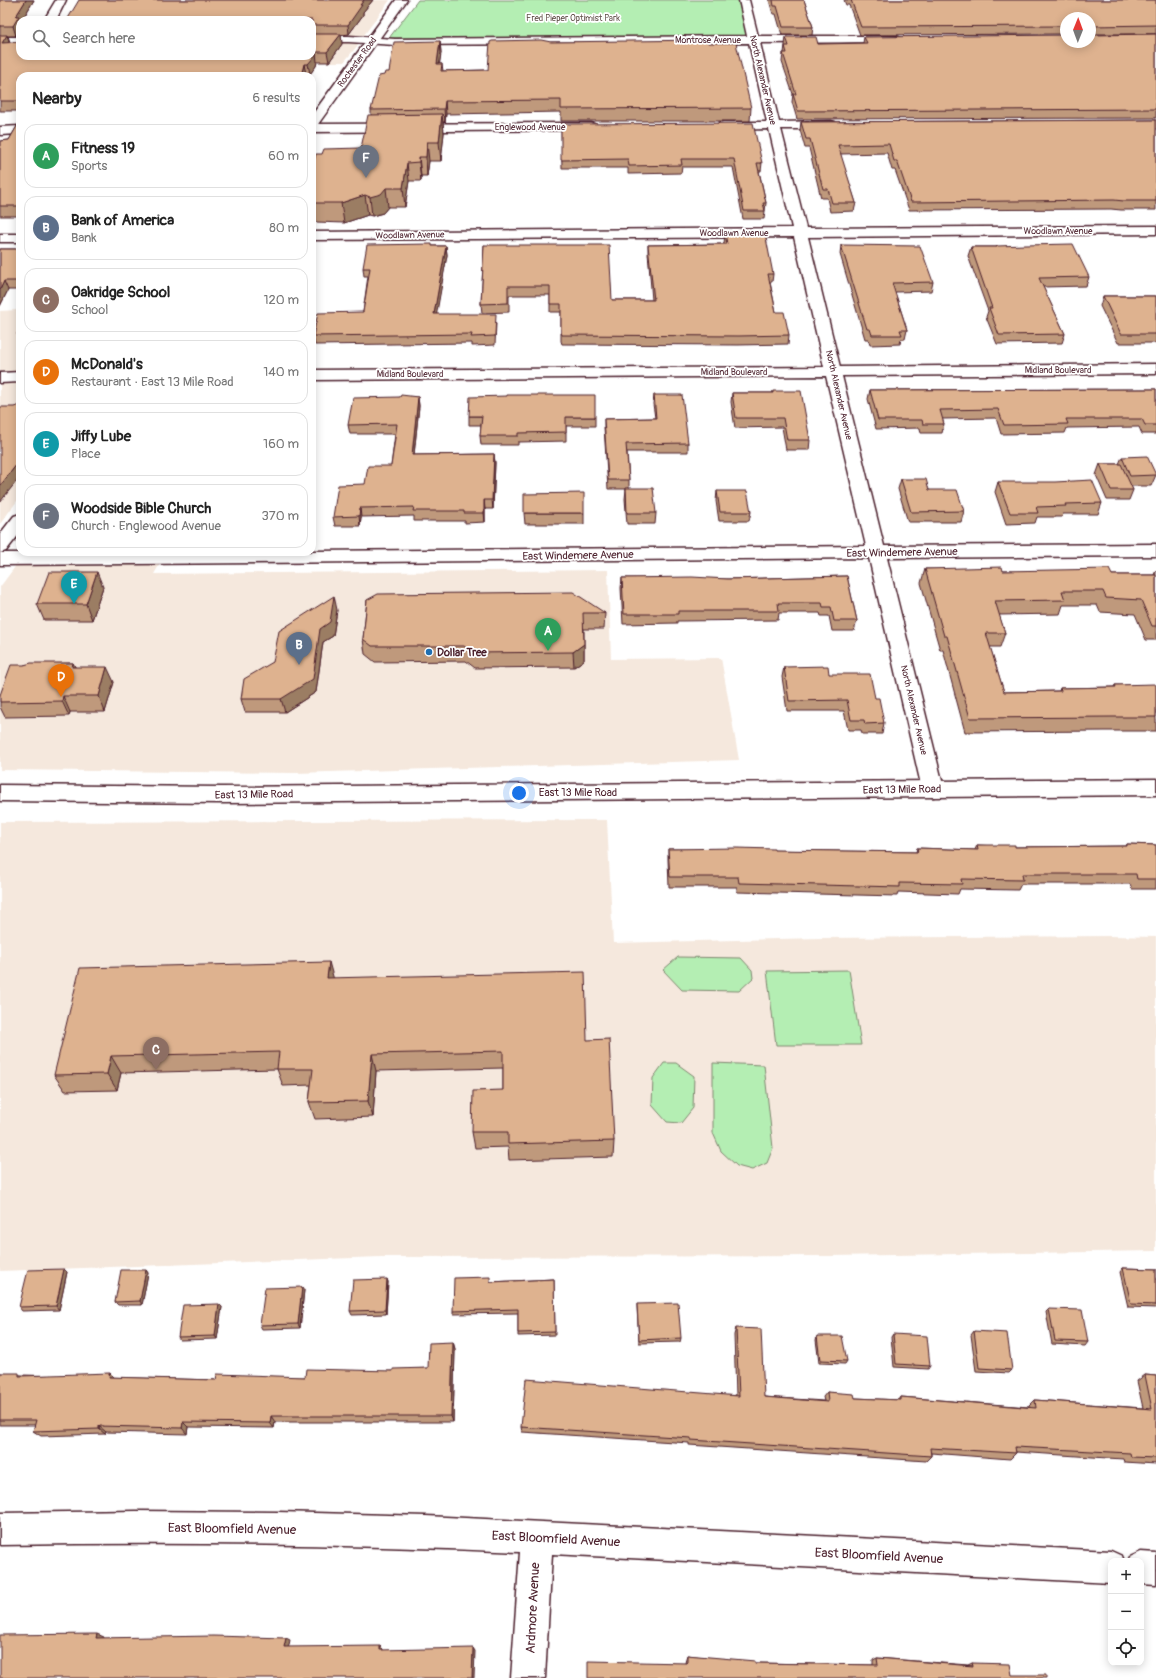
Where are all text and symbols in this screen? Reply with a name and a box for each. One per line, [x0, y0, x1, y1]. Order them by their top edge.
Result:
north arrow [1060, 12, 1096, 48]
park label: Fred Pieper Optimist Park [526, 13, 620, 24]
search box [16, 16, 316, 60]
icon: search [30, 27, 52, 49]
text: Search here [62, 29, 135, 48]
street label: North Alexander Avenue [747, 34, 778, 127]
street label: Rochester Road [336, 35, 379, 89]
street label: Montrose Avenue [675, 35, 741, 46]
text: Nearby [32, 88, 81, 109]
text: 6 results [253, 90, 300, 106]
street label: Englewood Avenue [495, 122, 566, 133]
text: Fitness 19 [71, 139, 135, 158]
pin: F [353, 145, 379, 178]
text: A [42, 148, 50, 164]
text: 60 m [268, 148, 299, 164]
text: Sports [71, 158, 107, 174]
text: Bank of America [71, 211, 174, 230]
text: B [42, 220, 50, 236]
text: 80 m [269, 220, 299, 236]
street label: Woodlawn Avenue [1024, 226, 1093, 237]
street label: Woodlawn Avenue [700, 228, 769, 239]
street label: Woodlawn Avenue [375, 229, 445, 242]
text: Bank [71, 230, 97, 246]
text: Oakridge School [71, 283, 170, 302]
text: C [42, 292, 50, 308]
text: 120 m [263, 292, 299, 308]
text: School [71, 302, 108, 318]
street label: North Alexander Avenue [823, 349, 854, 442]
text: McDonald's [71, 355, 143, 374]
text: D [42, 364, 50, 380]
text: 140 m [263, 364, 299, 380]
street label: Midland Boulevard [1025, 365, 1091, 376]
street label: Midland Boulevard [701, 367, 767, 378]
street label: Midland Boulevard [377, 369, 443, 380]
text: Restaurant · East 13 Mile Road [71, 374, 234, 390]
text: Jiffy Lube [71, 427, 131, 446]
text: E [43, 436, 49, 452]
text: 160 m [263, 436, 299, 452]
text: Place [71, 446, 100, 462]
text: Woodside Bible Church [71, 499, 211, 518]
text: F [42, 508, 50, 524]
text: 370 m [262, 508, 299, 524]
text: Church · Englewood Avenue [71, 518, 221, 534]
street label: East Windemere Avenue [846, 545, 958, 560]
street label: East Windemere Avenue [522, 548, 634, 563]
pin: E [61, 571, 87, 604]
pin: A [535, 618, 561, 651]
pin: B [286, 632, 312, 665]
place label: Dollar Tree [437, 646, 487, 659]
marker: Dollar Tree [424, 647, 434, 657]
pin: D [48, 664, 74, 697]
street label: North Alexander Avenue [898, 664, 929, 757]
street label: East 13 Mile Road [863, 782, 941, 797]
your location [509, 783, 529, 803]
street label: East 13 Mile Road [539, 786, 617, 799]
street label: East 13 Mile Road [215, 787, 293, 802]
pin: C [143, 1037, 169, 1070]
street label: East Bloomfield Avenue [168, 1520, 297, 1538]
street label: East Bloomfield Avenue [491, 1528, 621, 1550]
street label: East Bloomfield Avenue [814, 1545, 944, 1567]
map controls [1108, 1558, 1144, 1666]
button: + [1108, 1558, 1144, 1594]
street label: Ardmore Avenue [523, 1561, 543, 1654]
button: − [1108, 1594, 1144, 1630]
button: locate [1108, 1630, 1144, 1666]

